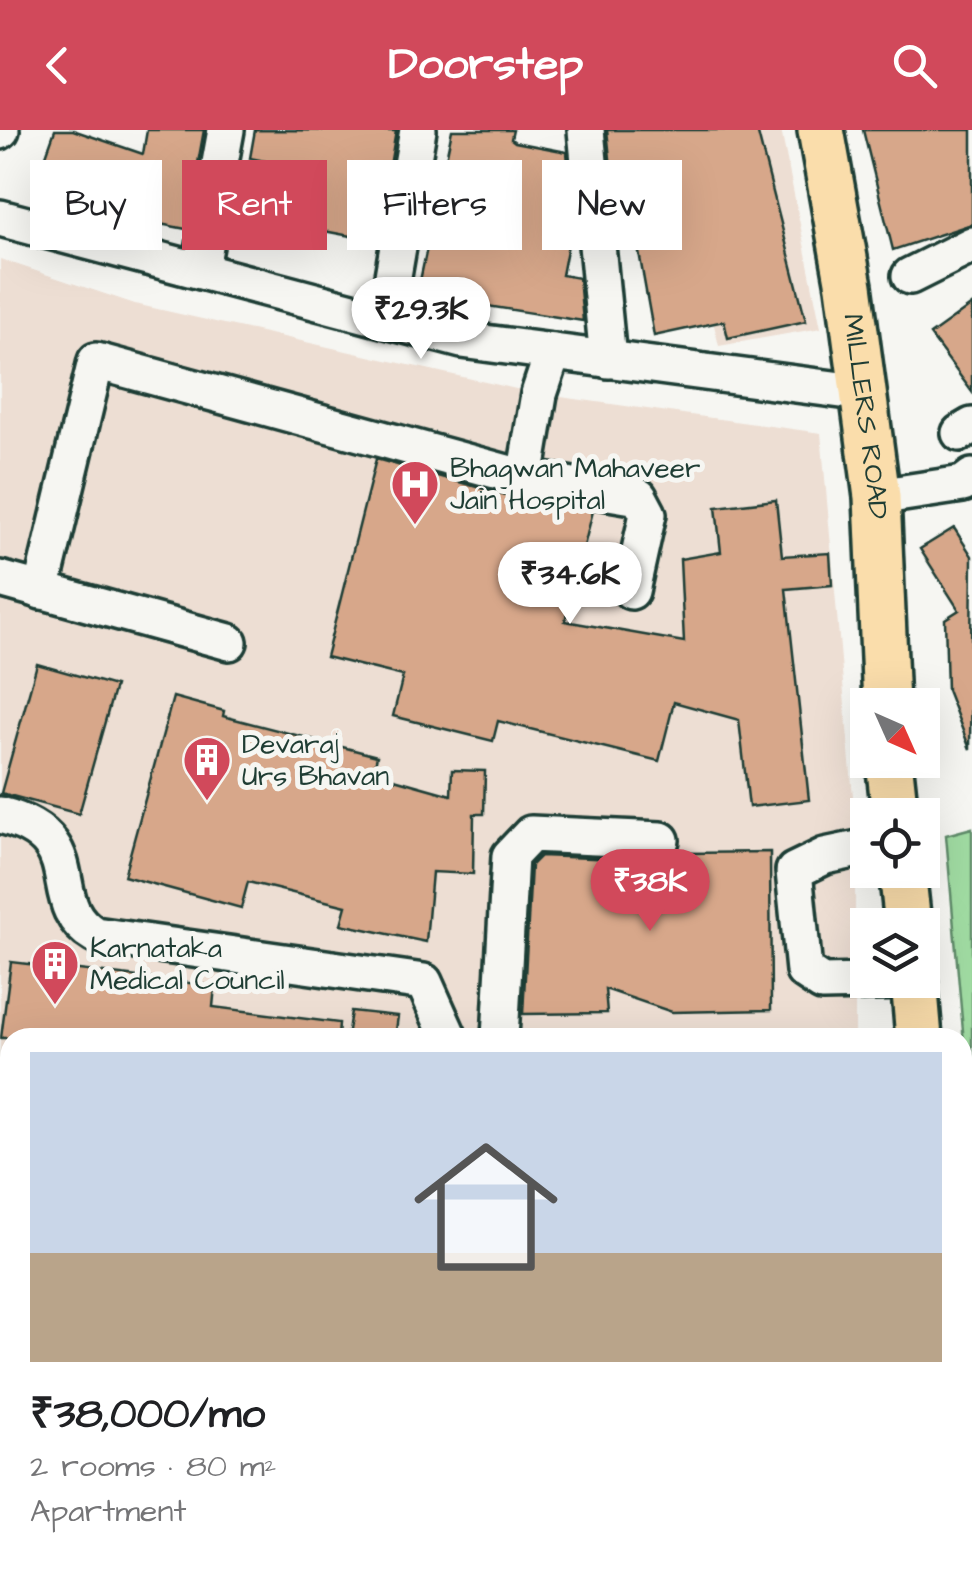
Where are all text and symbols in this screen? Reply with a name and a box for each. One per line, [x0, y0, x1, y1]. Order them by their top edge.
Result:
text: Doorstep [389, 34, 583, 96]
icon: back [30, 38, 85, 93]
icon: search [887, 38, 942, 93]
chip: Buy [30, 160, 162, 250]
chip: Rent [182, 160, 327, 250]
chip: Filters [347, 160, 522, 250]
chip: New [542, 160, 682, 250]
pin: ₹29.3K [340, 277, 502, 362]
text: ₹29.3K [374, 287, 469, 332]
street label: MILLERS ROAD [833, 311, 897, 520]
place label: Bhagwan Mahaveer Jain Hospital [450, 449, 700, 520]
hospital icon: Bhagwan Mahaveer Jain Hospital [389, 458, 441, 526]
pin: ₹34.6K [489, 542, 651, 627]
text: ₹34.6K [520, 552, 620, 597]
north arrow [850, 688, 940, 778]
map controls [850, 688, 940, 998]
place label: Devaraj Urs Bhavan [242, 725, 389, 796]
building icon: Devaraj Urs Bhavan [181, 734, 233, 802]
button: locate [850, 798, 940, 888]
pin: ₹38K [591, 849, 709, 934]
text: ₹38K [613, 859, 687, 904]
button: layers [850, 908, 940, 998]
place label: Karnataka Medical Council [90, 929, 285, 1000]
building icon: Karnataka Medical Council [29, 938, 81, 1006]
icon: home [396, 1117, 576, 1297]
text: ₹38,000/mo [30, 1386, 265, 1444]
text: 2 rooms · 80 m² [30, 1444, 277, 1489]
text: Apartment [30, 1489, 186, 1534]

